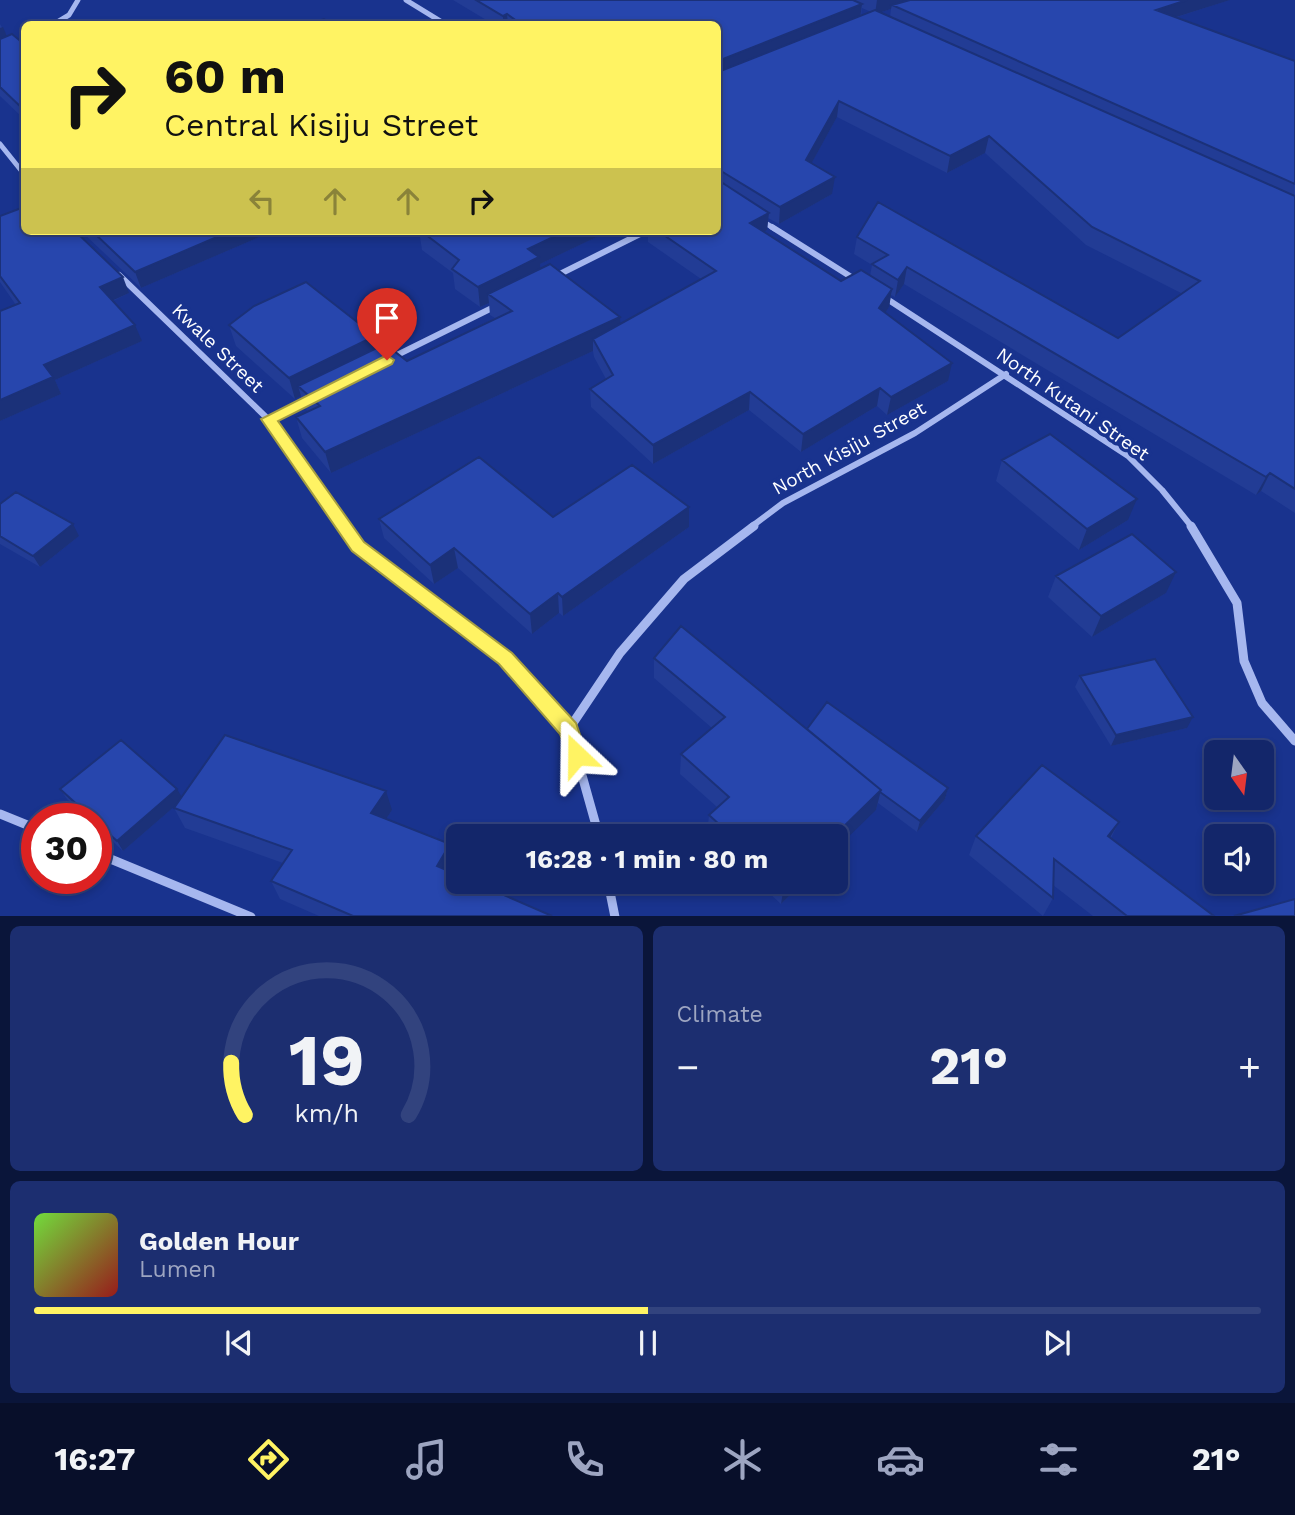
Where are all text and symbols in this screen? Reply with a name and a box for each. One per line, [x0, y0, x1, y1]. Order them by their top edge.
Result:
text: 60 m [164, 47, 286, 105]
icon: right [49, 49, 140, 140]
text: Central Kisiju Street [164, 106, 478, 144]
icon: left [243, 182, 281, 220]
icon: ahead [316, 182, 354, 220]
icon: ahead [389, 182, 427, 220]
icon: right [462, 182, 500, 220]
pin [357, 288, 417, 360]
street label: Kwale Street [167, 299, 269, 397]
icon: arrive [368, 299, 406, 337]
street label: North Kutani Street [992, 343, 1154, 465]
street label: North Kisiju Street [768, 396, 930, 500]
position arrow [540, 718, 614, 792]
north arrow [1204, 740, 1274, 810]
map controls [1204, 740, 1274, 894]
speed limit sign: 30 [21, 803, 112, 894]
button: sound [1204, 824, 1274, 894]
text: 16:28 · 1 min · 80 m [526, 844, 768, 874]
text: Climate [677, 1001, 763, 1028]
text: 19 [288, 1017, 364, 1103]
text: 21° [929, 1036, 1008, 1097]
text: − [677, 1045, 699, 1089]
text: + [1238, 1045, 1261, 1089]
text: km/h [294, 1098, 358, 1127]
text: Golden Hour [139, 1226, 299, 1256]
text: Lumen [139, 1256, 216, 1283]
icon: previous [220, 1324, 258, 1362]
icon: pause [629, 1324, 667, 1362]
icon: next [1038, 1324, 1076, 1362]
icon: directions [244, 1435, 293, 1484]
icon: music [402, 1435, 451, 1484]
icon: phone [560, 1435, 609, 1484]
icon: climate [718, 1435, 767, 1484]
icon: car [876, 1435, 925, 1484]
icon: filters [1034, 1435, 1083, 1484]
text: 16:27 [54, 1440, 136, 1478]
text: 21° [1192, 1440, 1241, 1478]

